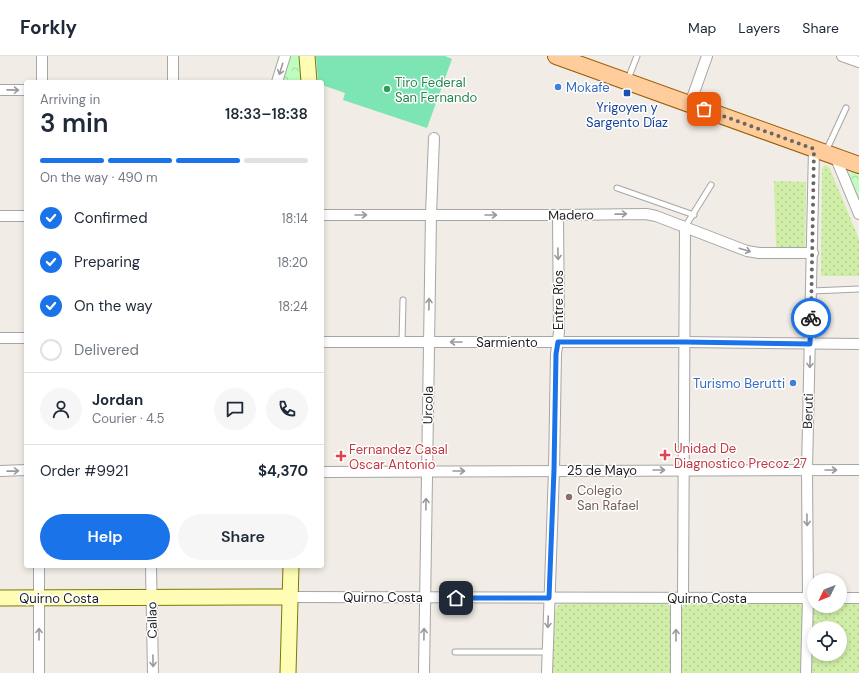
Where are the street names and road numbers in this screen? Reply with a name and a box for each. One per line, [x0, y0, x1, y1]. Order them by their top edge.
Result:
street label: Madero [548, 206, 594, 224]
street label: Entre Ríos [550, 270, 567, 330]
street label: Sarmiento [476, 334, 538, 351]
street label: Urcola [419, 386, 437, 424]
street label: Beruti [799, 393, 817, 429]
street label: 25 de Mayo [567, 462, 637, 479]
street label: Quirno Costa [343, 589, 423, 606]
street label: Quirno Costa [19, 590, 99, 607]
street label: Quirno Costa [667, 590, 747, 607]
street label: Callao [143, 601, 161, 639]

